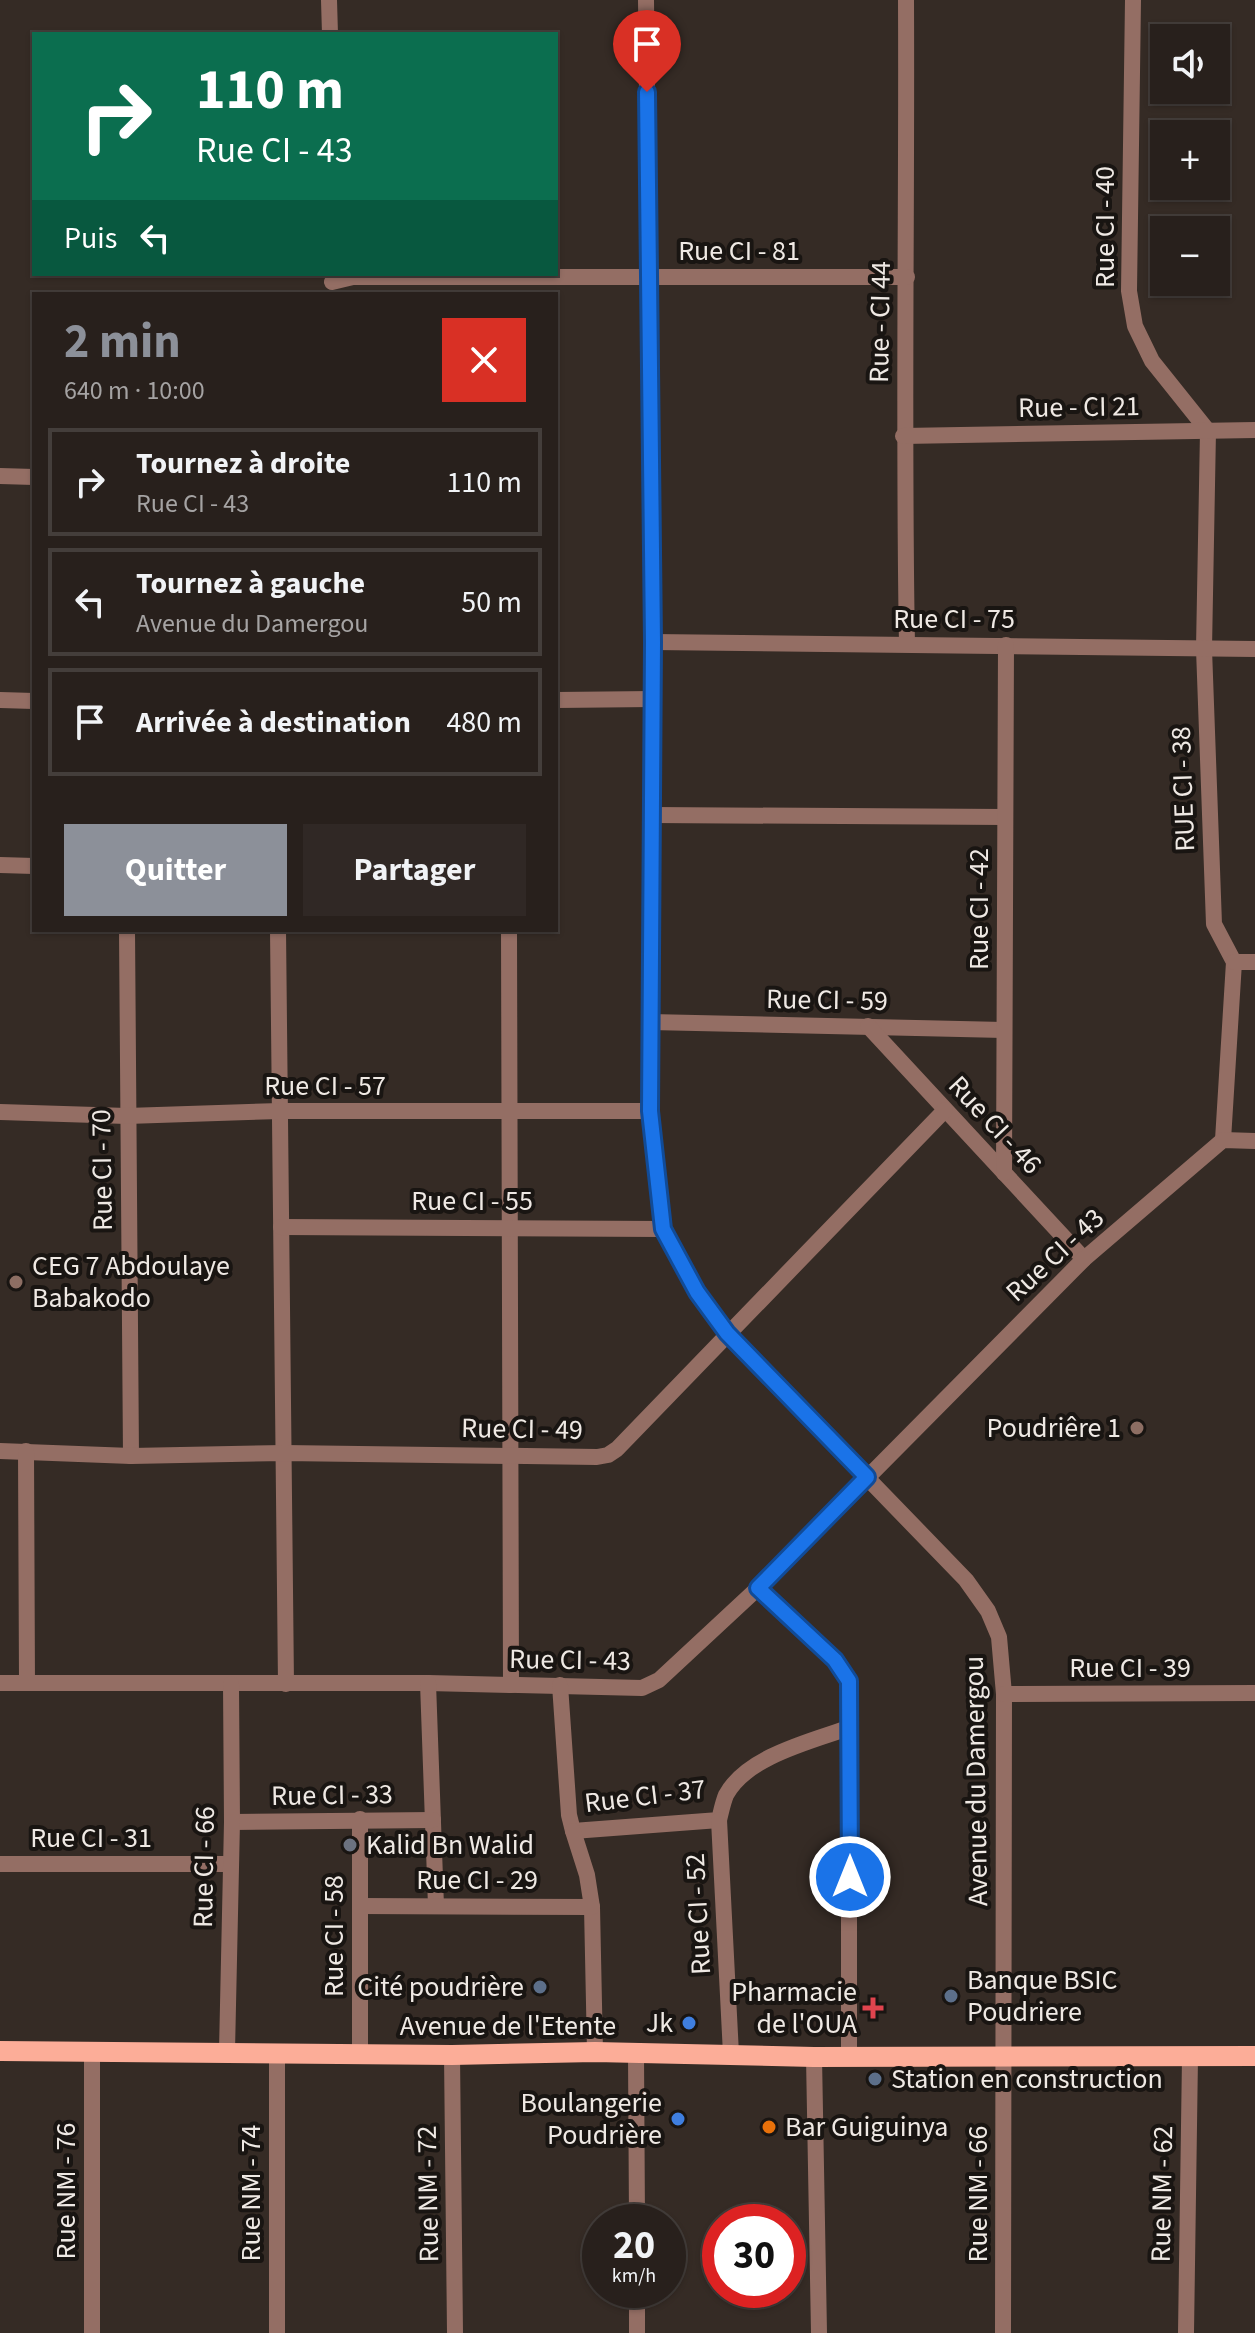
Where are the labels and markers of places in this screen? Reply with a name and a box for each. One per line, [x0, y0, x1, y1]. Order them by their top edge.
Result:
pin [613, 10, 681, 92]
place label: CEG 7 Abdoulaye Babakodo [32, 1246, 230, 1318]
marker: CEG 7 Abdoulaye Babakodo [7, 1273, 25, 1291]
place label: Poudriêre 1 [987, 1408, 1121, 1448]
marker: Poudriêre 1 [1128, 1419, 1146, 1437]
place label: Kalid Bn Walid [366, 1825, 534, 1865]
marker: Kalid Bn Walid [341, 1836, 359, 1854]
place label: Banque BSIC Poudriere [967, 1960, 1118, 2032]
place label: Cité poudrière [357, 1967, 524, 2007]
place label: Pharmacie de l'OUA [731, 1972, 858, 2044]
marker: Cité poudrière [531, 1978, 549, 1996]
marker: Banque BSIC Poudriere [942, 1987, 960, 2005]
marker: Pharmacie de l'OUA [864, 1999, 882, 2017]
place label: Jk [646, 2003, 673, 2043]
marker: Jk [680, 2014, 698, 2032]
place label: Station en construction [891, 2059, 1163, 2099]
marker: Station en construction [866, 2070, 884, 2088]
place label: Boulangerie Poudrière [520, 2083, 662, 2155]
place label: Bar Guiguinya [785, 2107, 948, 2147]
marker: Boulangerie Poudrière [669, 2110, 687, 2128]
marker: Bar Guiguinya [760, 2118, 778, 2136]

